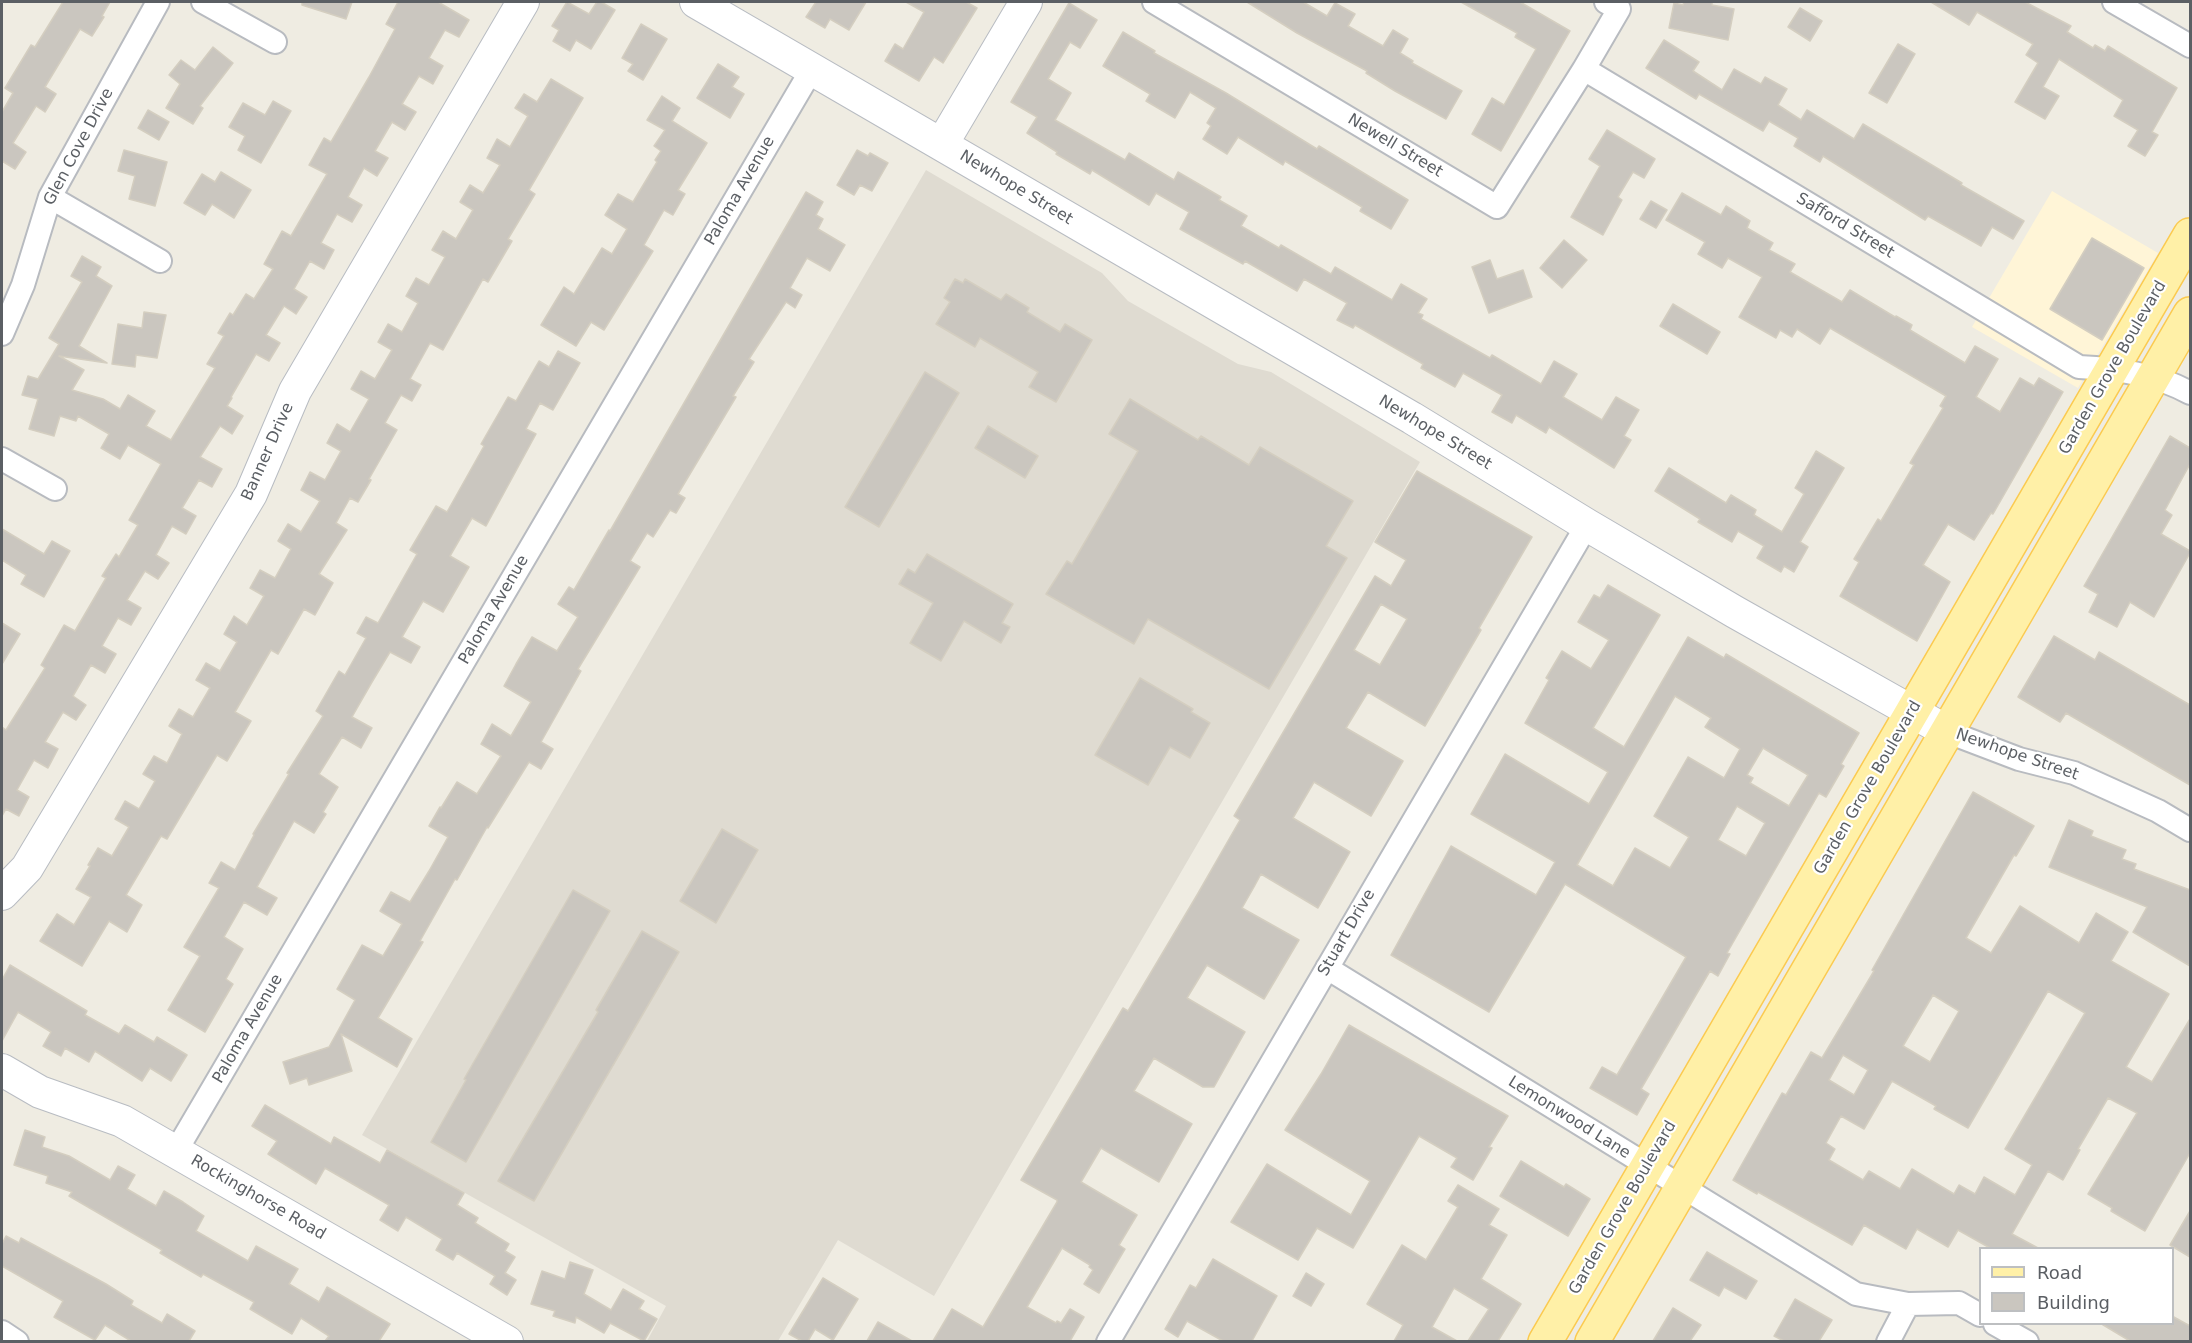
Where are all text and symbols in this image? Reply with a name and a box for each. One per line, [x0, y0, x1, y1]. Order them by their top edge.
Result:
street label: Glen Cove Drive [40, 85, 118, 209]
street label: Newell Street [1344, 110, 1446, 182]
street label: Paloma Avenue [701, 133, 779, 249]
street label: Newhope Street [956, 147, 1076, 229]
street label: Safford Street [1793, 189, 1897, 263]
street label: Garden Grove Boulevard [2055, 278, 2171, 458]
street label: Newhope Street [1375, 392, 1495, 474]
street label: Banner Drive [238, 400, 298, 504]
street label: Paloma Avenue [455, 552, 533, 668]
street label: Garden Grove Boulevard [1810, 698, 1926, 878]
street label: Newhope Street [1953, 725, 2081, 785]
street label: Stuart Drive [1314, 886, 1380, 980]
street label: Paloma Avenue [209, 971, 287, 1087]
street label: Lemonwood Lane [1504, 1073, 1634, 1163]
street label: Garden Grove Boulevard [1565, 1118, 1681, 1298]
street label: Rockinghorse Road [187, 1151, 329, 1245]
legend [1979, 1247, 2174, 1325]
text: Road [2037, 1262, 2082, 1283]
text: Building [2037, 1292, 2110, 1313]

